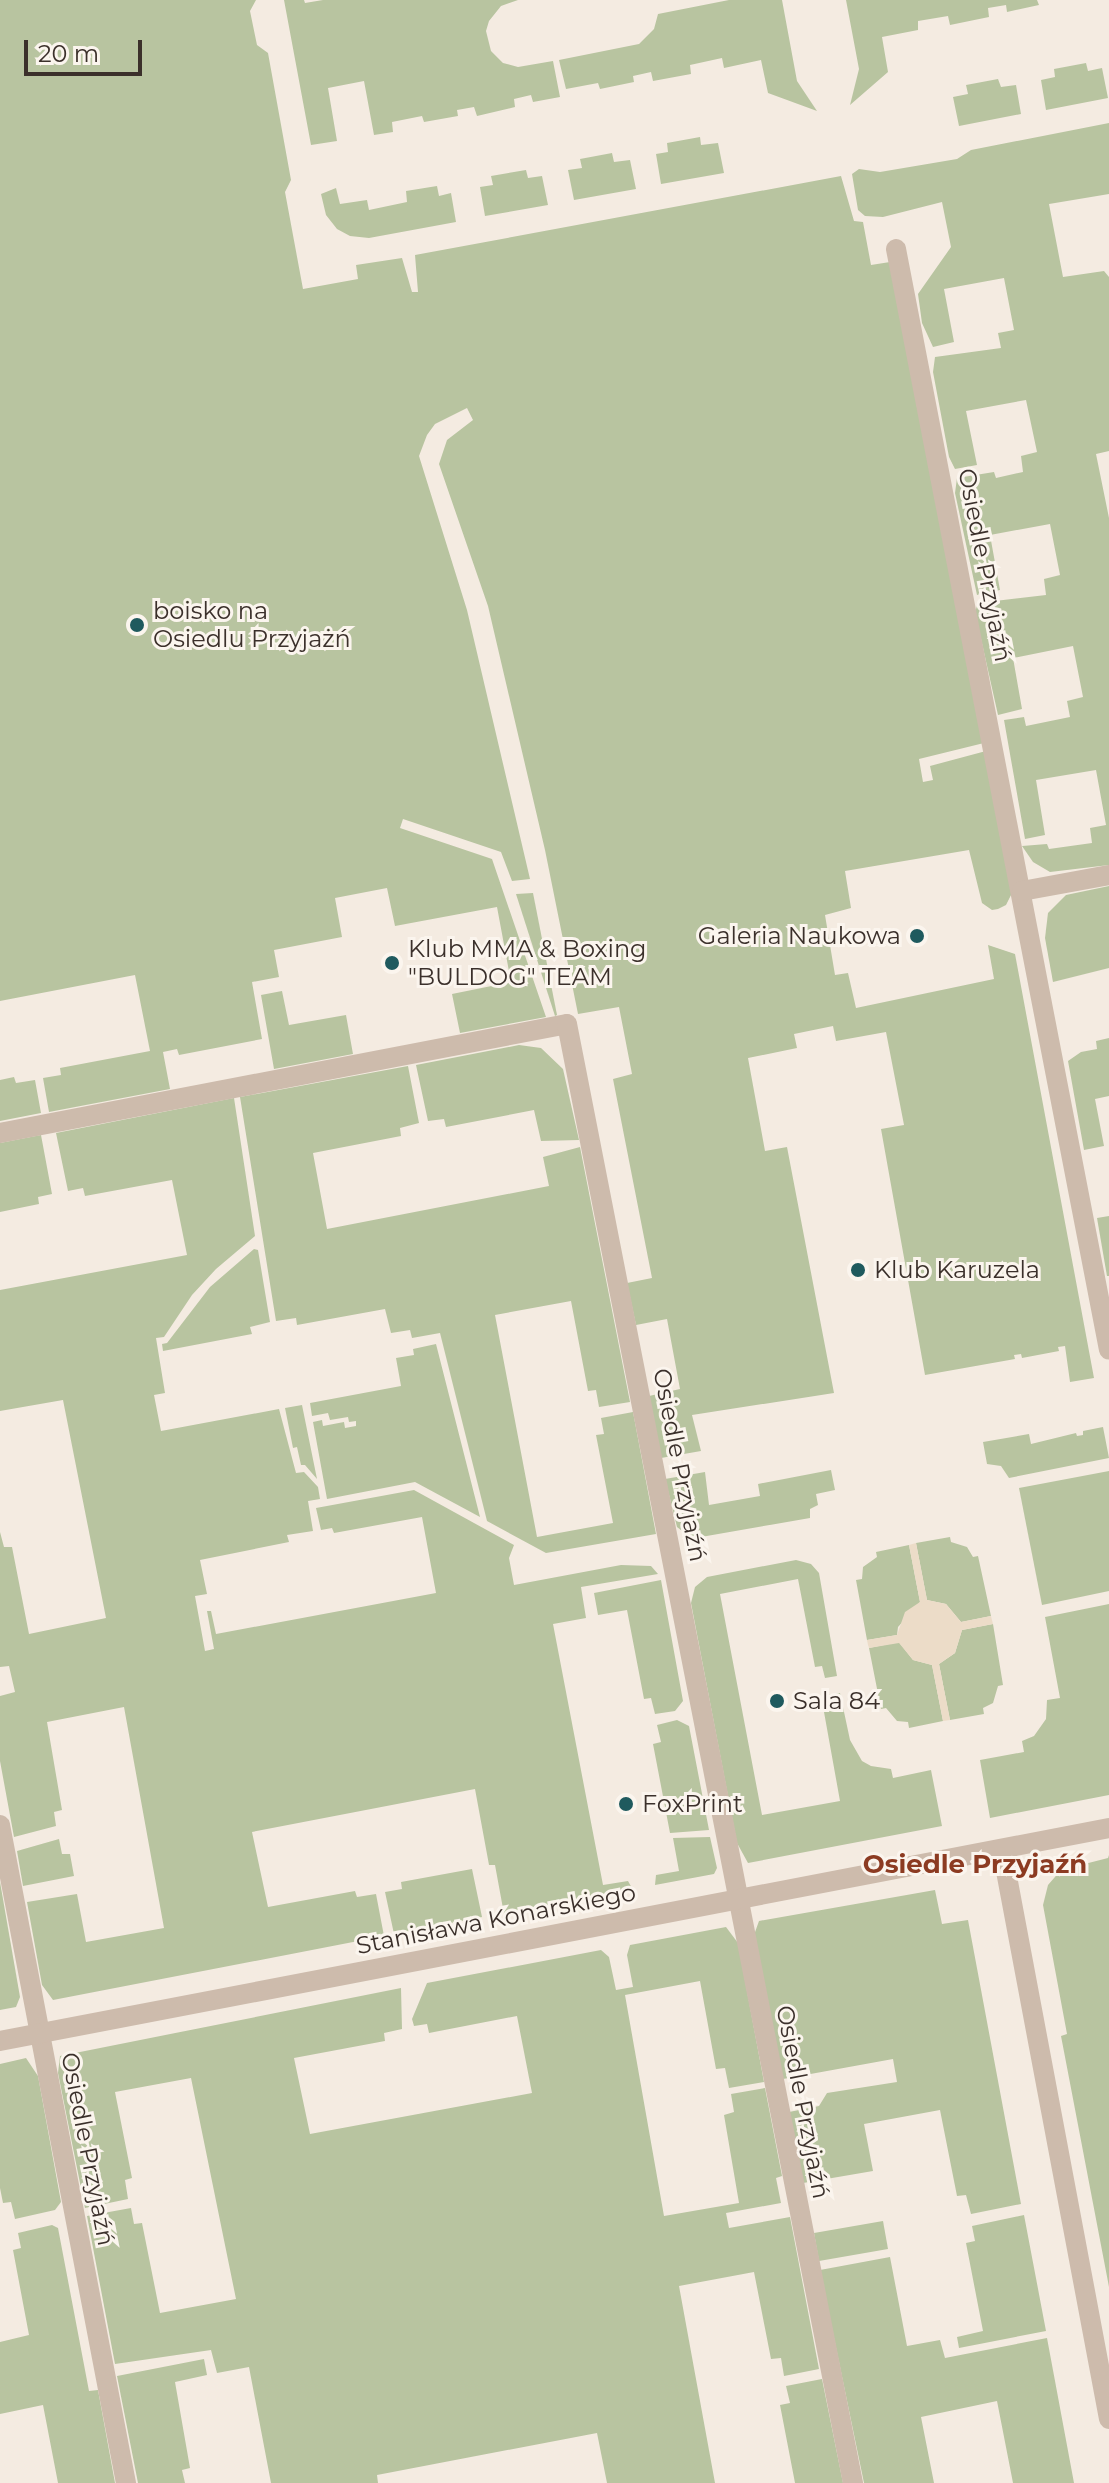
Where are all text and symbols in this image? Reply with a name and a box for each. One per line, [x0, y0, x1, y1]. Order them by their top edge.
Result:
scale bar [28, 24, 146, 74]
text: 20 m [38, 39, 99, 68]
street label: Osiedle Przyjaźń [952, 466, 1018, 664]
place label: boisko na Osiedlu Przyjażń [153, 597, 351, 653]
marker: boisko na Osiedlu Przyjażń [128, 616, 146, 634]
place label: Galeria Naukowa [698, 922, 901, 950]
marker: Galeria Naukowa [908, 927, 926, 945]
place label: Klub MMA & Boxing "BULDOG" TEAM [408, 935, 647, 991]
marker: Klub MMA & Boxing "BULDOG" TEAM [383, 954, 401, 972]
place label: Klub Karuzela [874, 1256, 1040, 1284]
marker: Klub Karuzela [849, 1261, 867, 1279]
street label: Osiedle Przyjaźń [647, 1366, 713, 1564]
place label: Sala 84 [793, 1687, 880, 1715]
marker: Sala 84 [768, 1692, 786, 1710]
place label: FoxPrint [642, 1790, 743, 1818]
marker: FoxPrint [617, 1795, 635, 1813]
district label: Osiedle Przyjaźń [863, 1849, 1087, 1881]
street label: Stanisława Konarskiego [354, 1878, 638, 1960]
street label: Osiedle Przyjaźń [770, 2003, 836, 2201]
street label: Osiedle Przyjaźń [55, 2050, 121, 2248]

